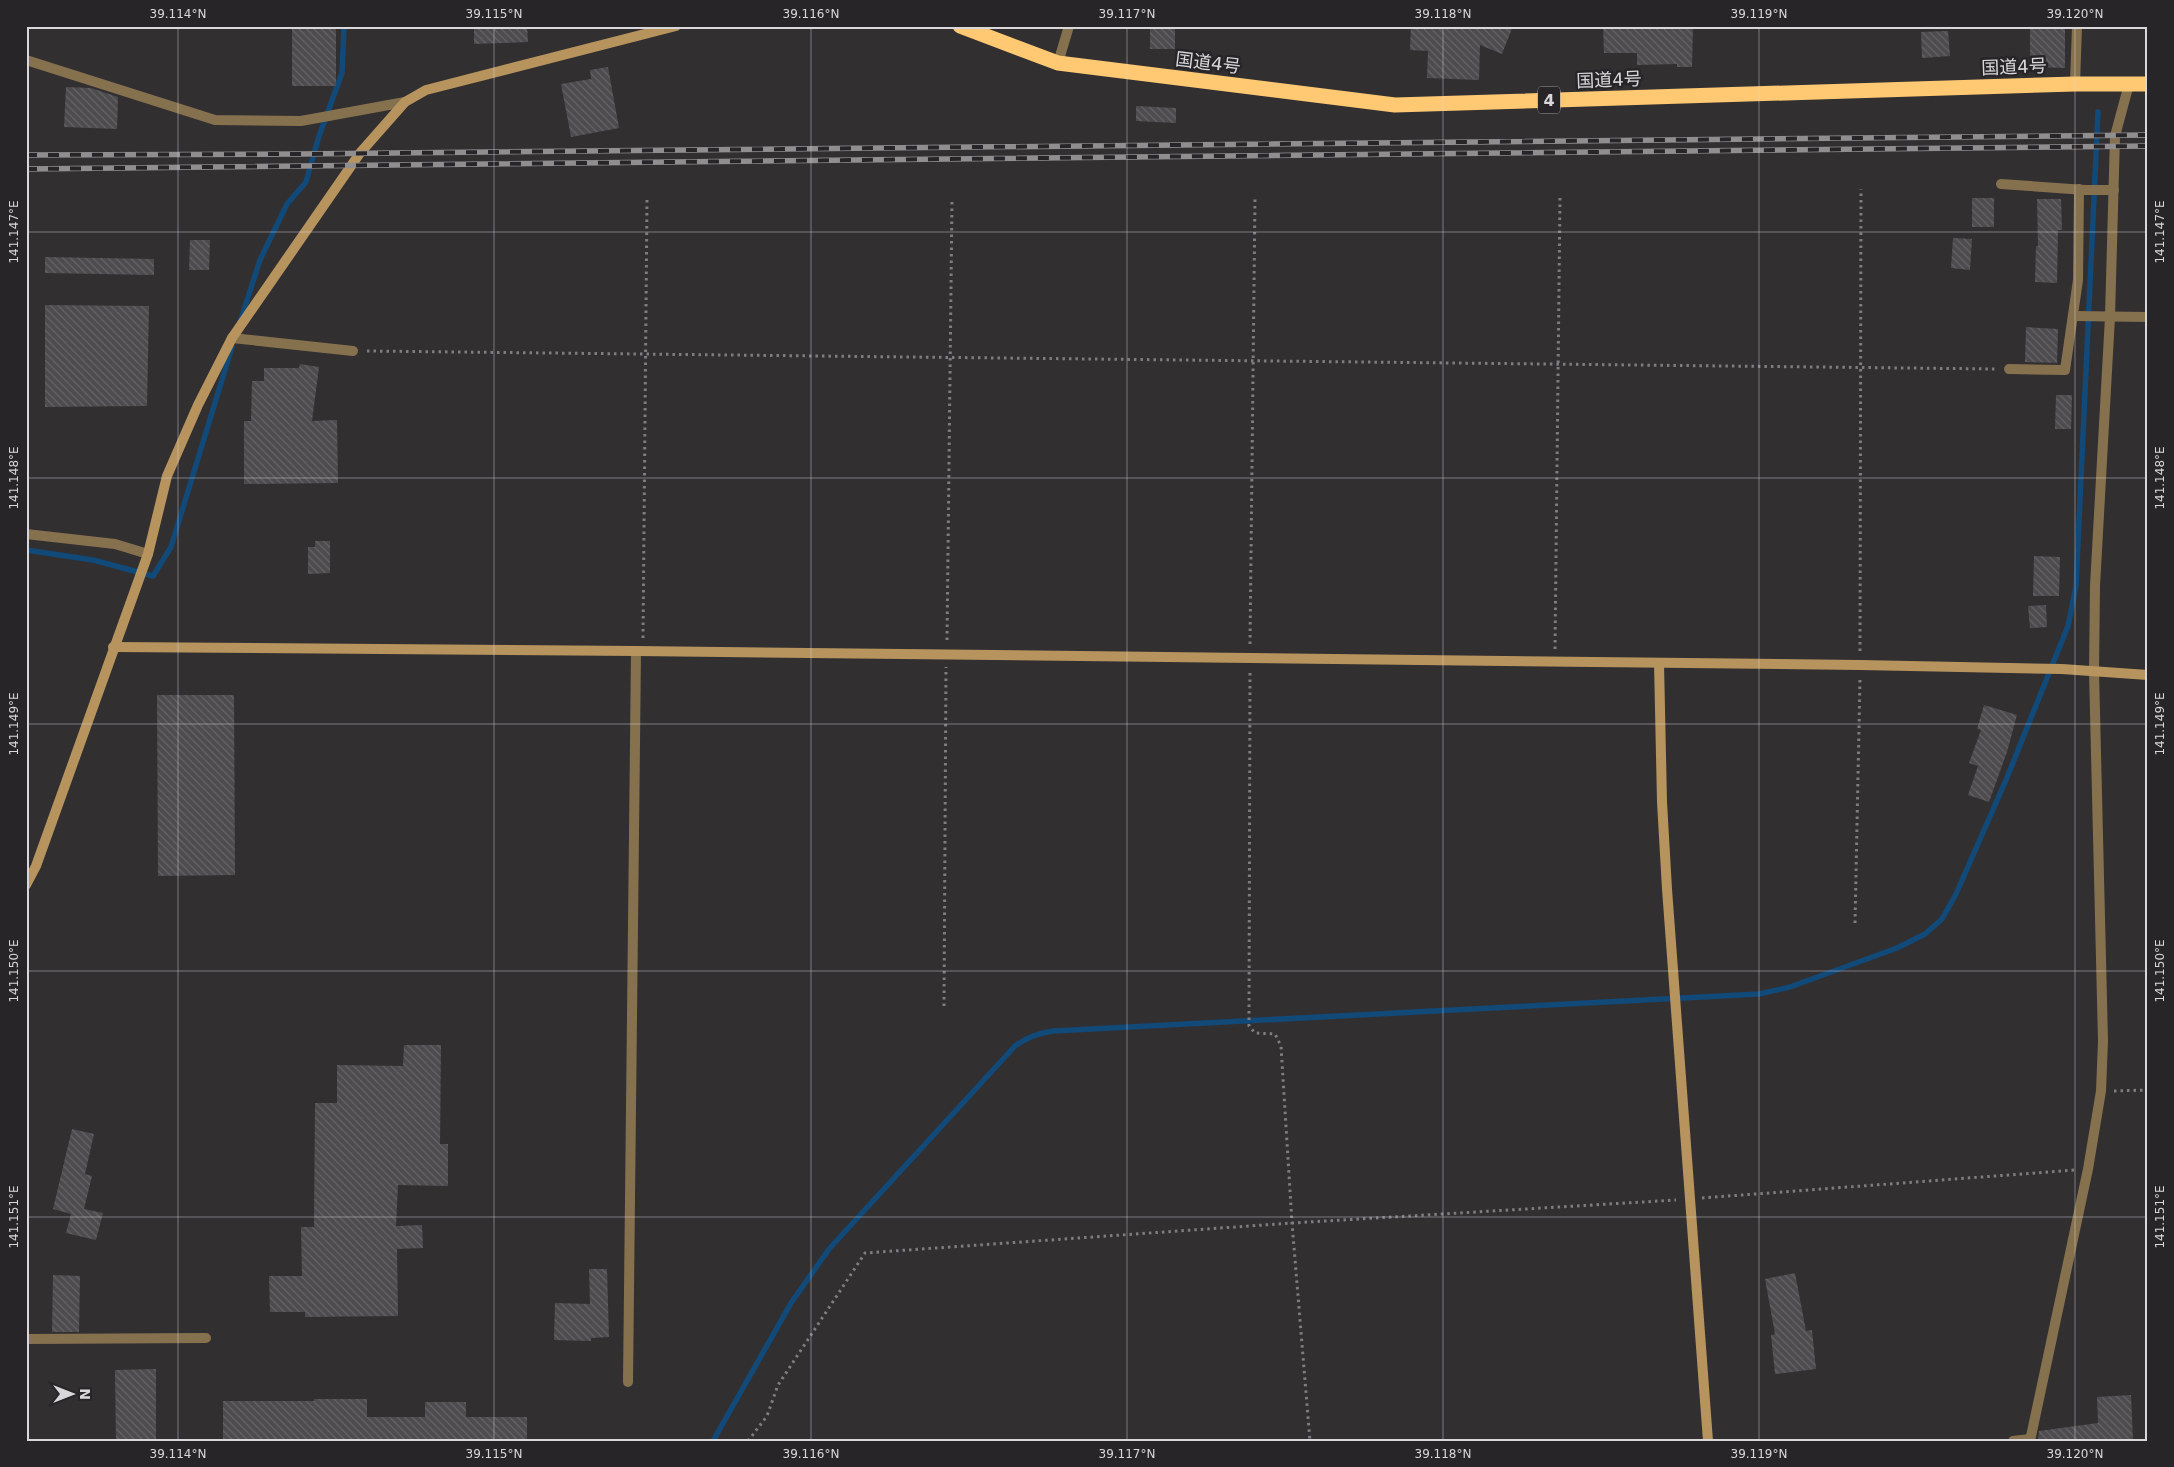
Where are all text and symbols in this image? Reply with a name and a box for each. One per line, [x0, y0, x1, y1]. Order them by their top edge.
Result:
text: 39.114°N [150, 7, 206, 21]
text: 39.115°N [466, 7, 522, 21]
text: 39.116°N [783, 7, 839, 21]
text: 39.117°N [1099, 7, 1155, 21]
text: 39.118°N [1415, 7, 1471, 21]
text: 39.119°N [1731, 7, 1787, 21]
text: 39.120°N [2047, 7, 2103, 21]
street label: 国道4号 [1174, 48, 1242, 77]
street label: 国道4号 [1981, 55, 2047, 78]
street label: 国道4号 [1576, 68, 1642, 91]
road number: 4 [1538, 86, 1560, 114]
text: 141.147°E [7, 200, 21, 264]
text: 141.147°E [2153, 200, 2167, 264]
text: 141.148°E [7, 446, 21, 510]
text: 141.148°E [2153, 446, 2167, 510]
text: 141.149°E [7, 692, 21, 756]
text: 141.149°E [2153, 692, 2167, 756]
text: 141.150°E [7, 939, 21, 1003]
text: 141.150°E [2153, 939, 2167, 1003]
text: 141.151°E [7, 1185, 21, 1249]
text: 141.151°E [2153, 1185, 2167, 1249]
north arrow [48, 1370, 98, 1420]
text: N [77, 1388, 93, 1400]
text: 39.114°N [150, 1447, 206, 1461]
text: 39.115°N [466, 1447, 522, 1461]
text: 39.116°N [783, 1447, 839, 1461]
text: 39.117°N [1099, 1447, 1155, 1461]
text: 39.118°N [1415, 1447, 1471, 1461]
text: 39.119°N [1731, 1447, 1787, 1461]
text: 39.120°N [2047, 1447, 2103, 1461]

